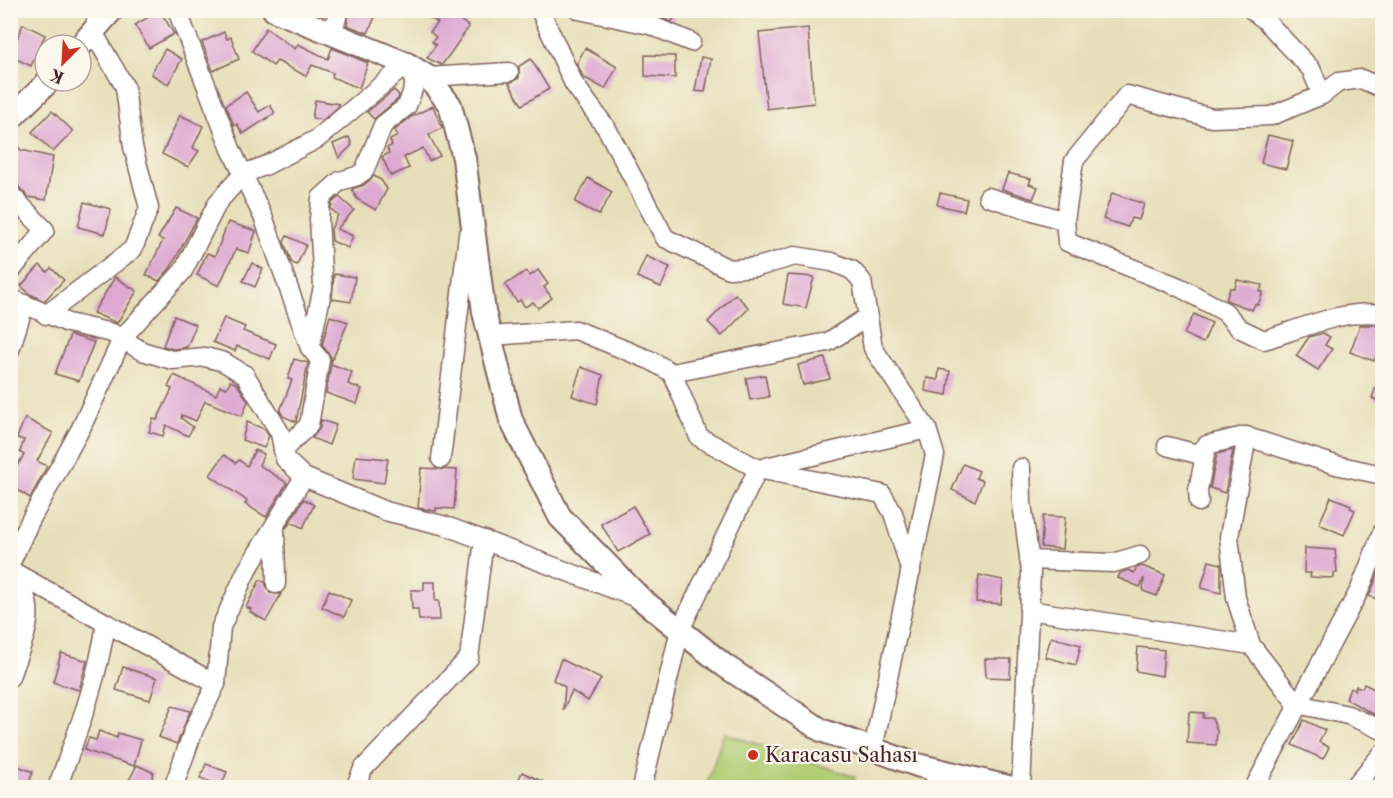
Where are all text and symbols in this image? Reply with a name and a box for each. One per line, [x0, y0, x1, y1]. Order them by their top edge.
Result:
north arrow [33, 33, 93, 93]
text: K [46, 64, 67, 88]
place label: Karacasu Sahası [765, 743, 918, 767]
marker: Karacasu Sahası [746, 748, 760, 762]

